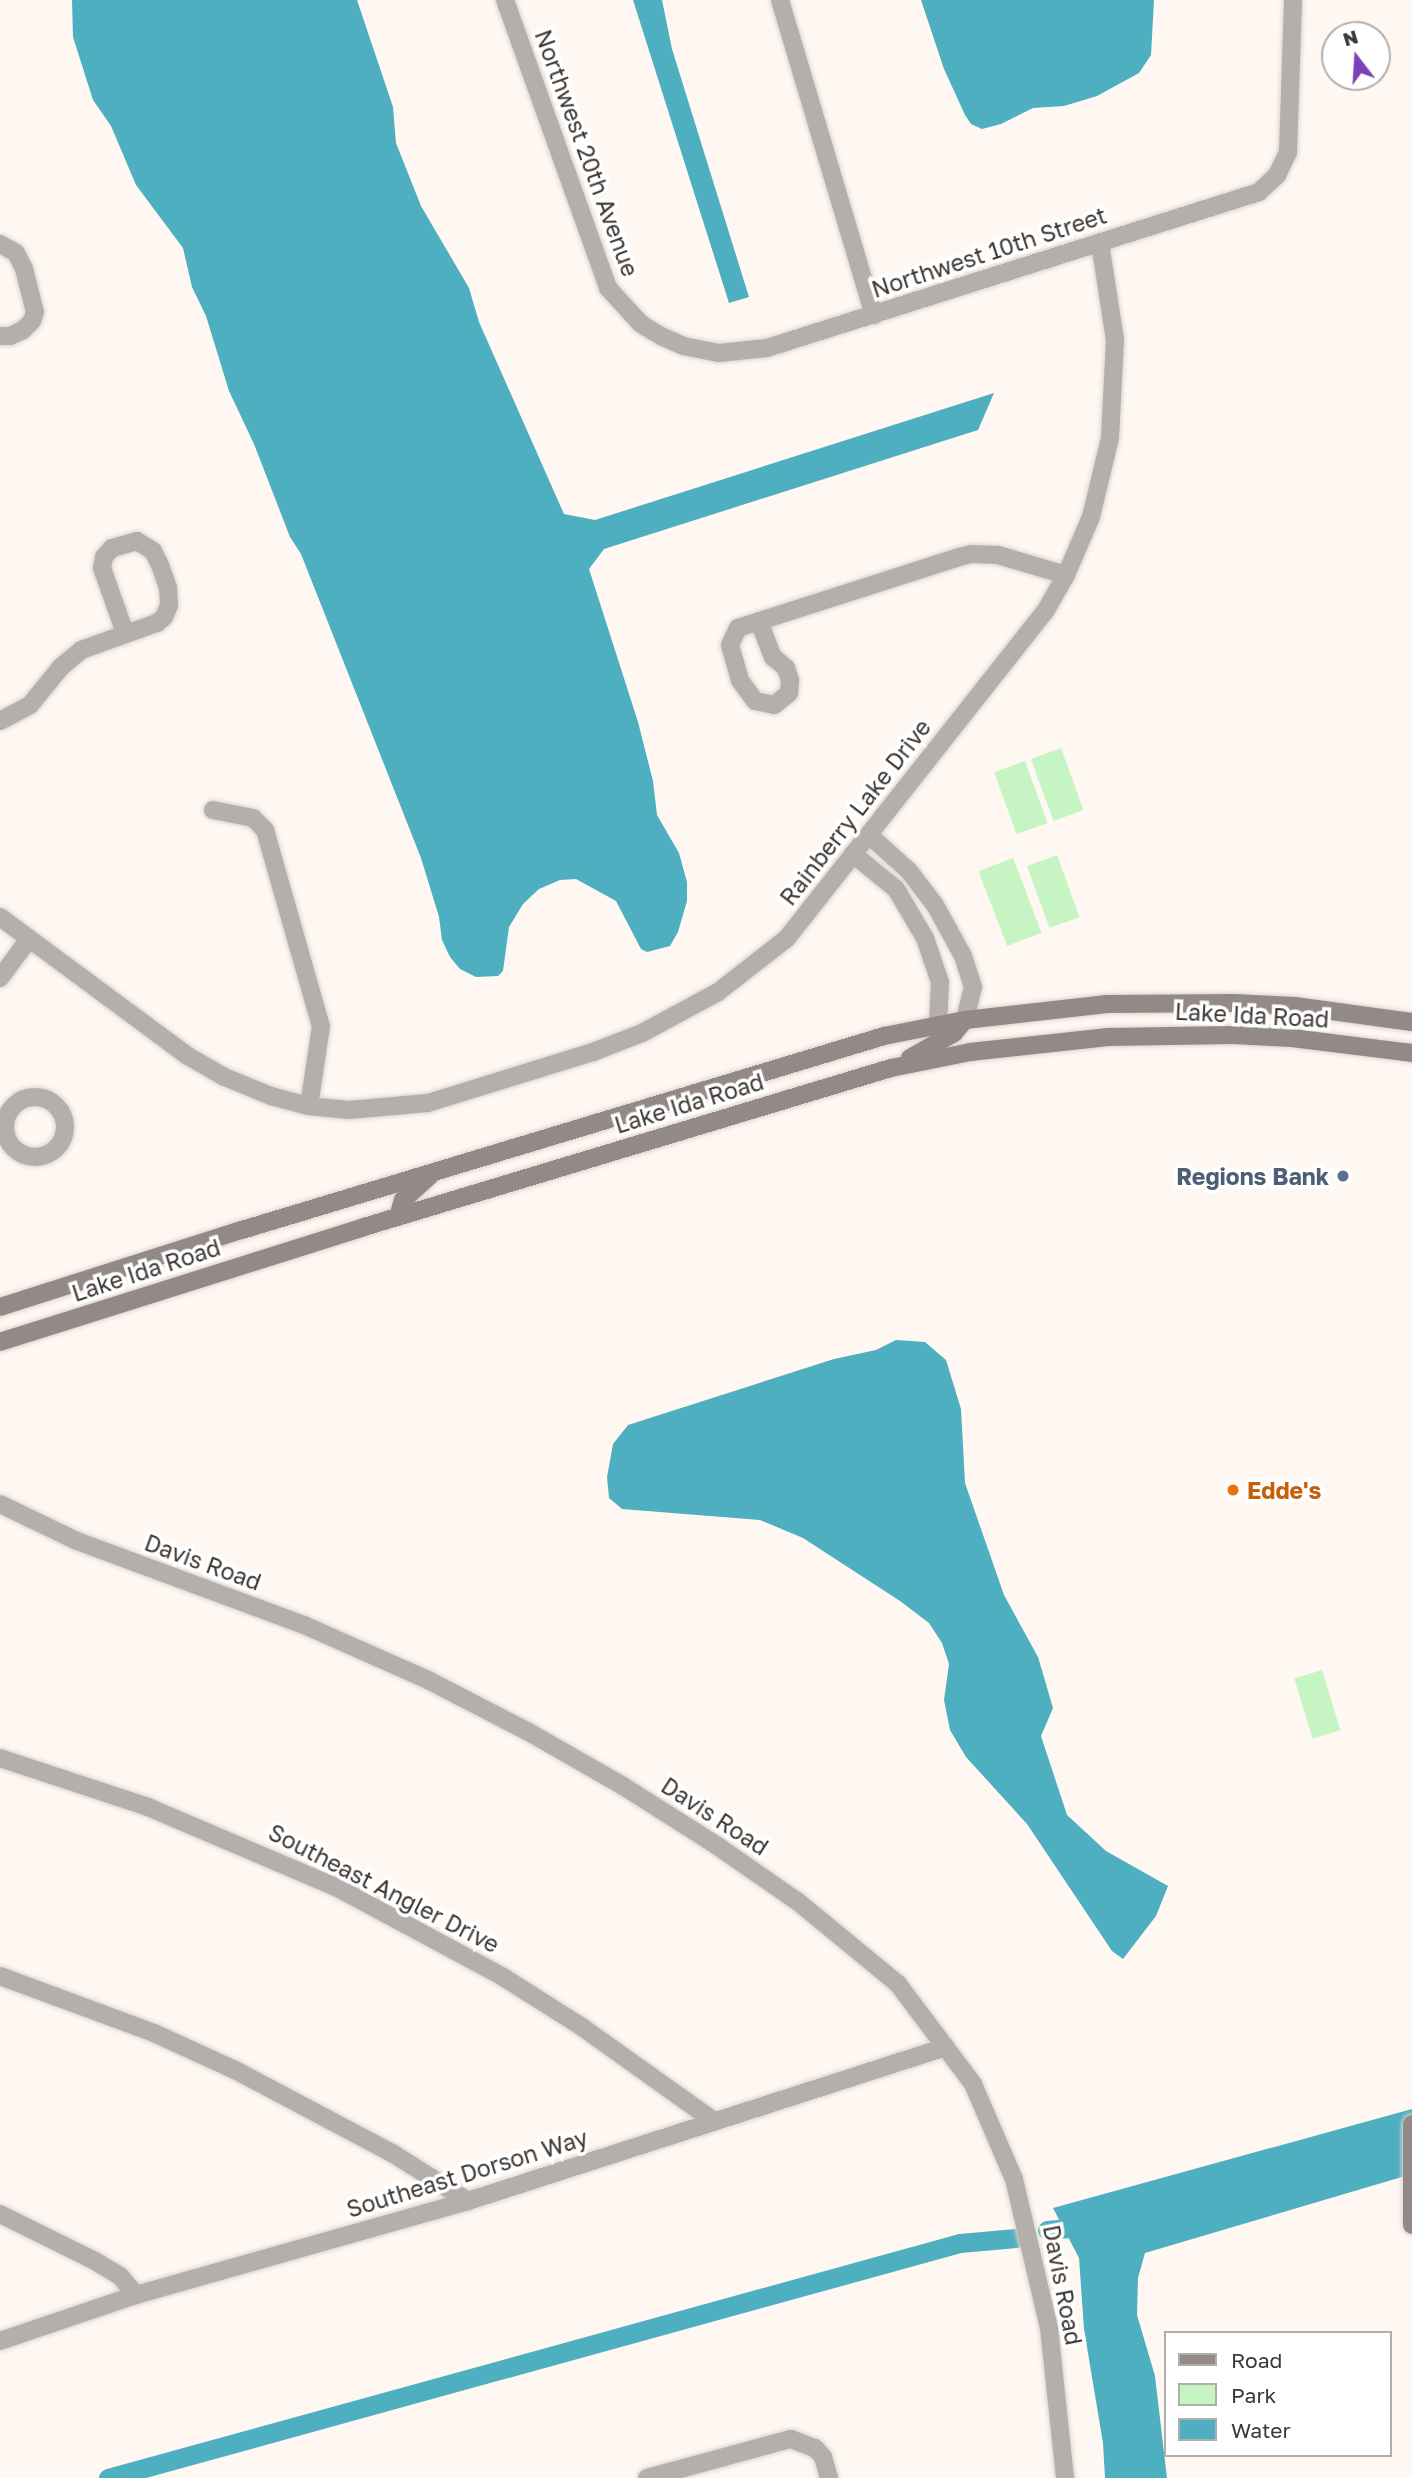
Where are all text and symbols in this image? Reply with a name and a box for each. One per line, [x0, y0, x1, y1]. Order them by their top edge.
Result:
north arrow [1321, 21, 1391, 91]
text: N [1340, 24, 1361, 50]
street label: Northwest 20th Avenue [529, 26, 645, 280]
street label: Northwest 10th Street [868, 201, 1110, 303]
street label: Rainberry Lake Drive [774, 714, 936, 910]
street label: Lake Ida Road [1174, 997, 1330, 1033]
street label: Lake Ida Road [611, 1067, 767, 1139]
place label: Regions Bank [1176, 1162, 1329, 1190]
marker: Regions Bank [1335, 1168, 1351, 1184]
street label: Lake Ida Road [68, 1233, 224, 1307]
place label: Edde's [1247, 1476, 1321, 1504]
marker: Edde's [1225, 1482, 1241, 1498]
street label: Davis Road [141, 1528, 265, 1596]
street label: Davis Road [656, 1771, 774, 1861]
street label: Southeast Angler Drive [264, 1818, 504, 1958]
street label: Southeast Dorson Way [343, 2123, 591, 2223]
street label: Davis Road [1038, 2223, 1088, 2347]
legend [1164, 2331, 1391, 2457]
text: Road [1231, 2347, 1282, 2373]
text: Park [1231, 2382, 1276, 2408]
text: Water [1231, 2417, 1291, 2443]

